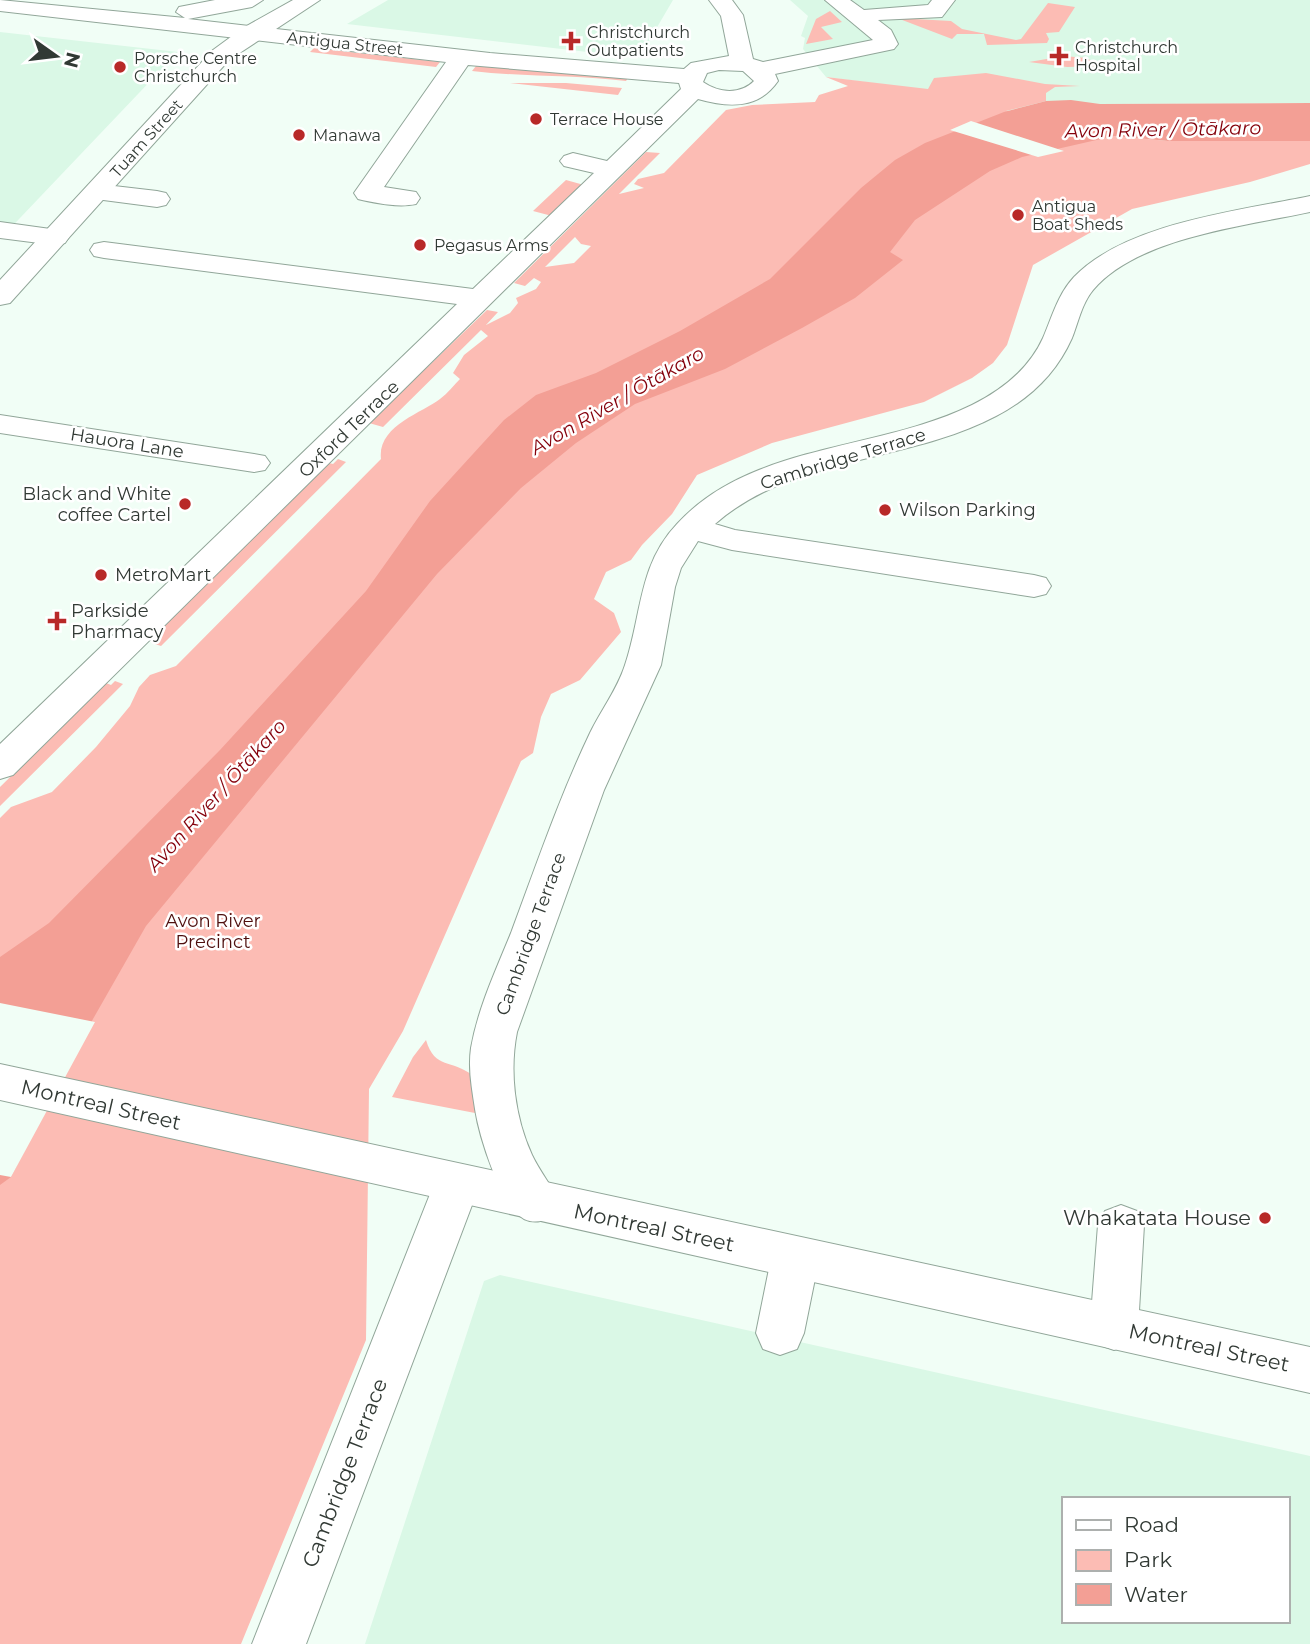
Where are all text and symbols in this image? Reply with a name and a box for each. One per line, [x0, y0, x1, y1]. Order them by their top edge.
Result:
north arrow [21, 21, 91, 91]
place label: Christchurch Outpatients [587, 23, 690, 60]
street label: Antigua Street [286, 28, 405, 59]
marker: Christchurch Outpatients [561, 31, 581, 51]
place label: Christchurch Hospital [1075, 38, 1178, 75]
marker: Christchurch Hospital [1049, 46, 1069, 66]
place label: Porsche Centre Christchurch [134, 49, 257, 86]
text: N [59, 50, 85, 70]
marker: Porsche Centre Christchurch [112, 59, 128, 75]
street label: Tuam Street [106, 95, 187, 181]
place label: Terrace House [550, 110, 663, 129]
marker: Terrace House [528, 111, 544, 127]
water label: Avon River / Ōtākaro [1064, 116, 1262, 143]
place label: Manawa [313, 126, 381, 145]
marker: Manawa [291, 127, 307, 143]
place label: Antigua Boat Sheds [1032, 197, 1123, 234]
marker: Antigua Boat Sheds [1010, 207, 1026, 223]
place label: Pegasus Arms [434, 236, 549, 255]
marker: Pegasus Arms [412, 237, 428, 253]
water label: Avon River / Ōtākaro [526, 341, 708, 460]
street label: Oxford Terrace [294, 376, 404, 482]
street label: Hauora Lane [69, 423, 185, 463]
street label: Cambridge Terrace [758, 423, 928, 495]
place label: Black and White coffee Cartel [22, 483, 171, 526]
marker: Black and White coffee Cartel [177, 496, 193, 512]
place label: Wilson Parking [899, 499, 1036, 521]
marker: Wilson Parking [877, 502, 893, 518]
place label: MetroMart [115, 564, 211, 586]
marker: MetroMart [93, 567, 109, 583]
place label: Parkside Pharmacy [71, 600, 164, 643]
marker: Parkside Pharmacy [49, 613, 65, 629]
water label: Avon River / Ōtākaro [141, 715, 291, 877]
street label: Cambridge Terrace [491, 849, 571, 1019]
park label: Avon River Precinct [165, 910, 261, 953]
street label: Montreal Street [19, 1074, 184, 1135]
street label: Montreal Street [572, 1198, 737, 1257]
place label: Whakatata House [1063, 1205, 1251, 1230]
marker: Whakatata House [1257, 1210, 1273, 1226]
street label: Montreal Street [1127, 1318, 1292, 1377]
street label: Cambridge Terrace [297, 1375, 392, 1571]
legend [1062, 1497, 1289, 1623]
text: Road [1124, 1512, 1179, 1537]
text: Park [1124, 1547, 1172, 1572]
text: Water [1124, 1582, 1188, 1607]

